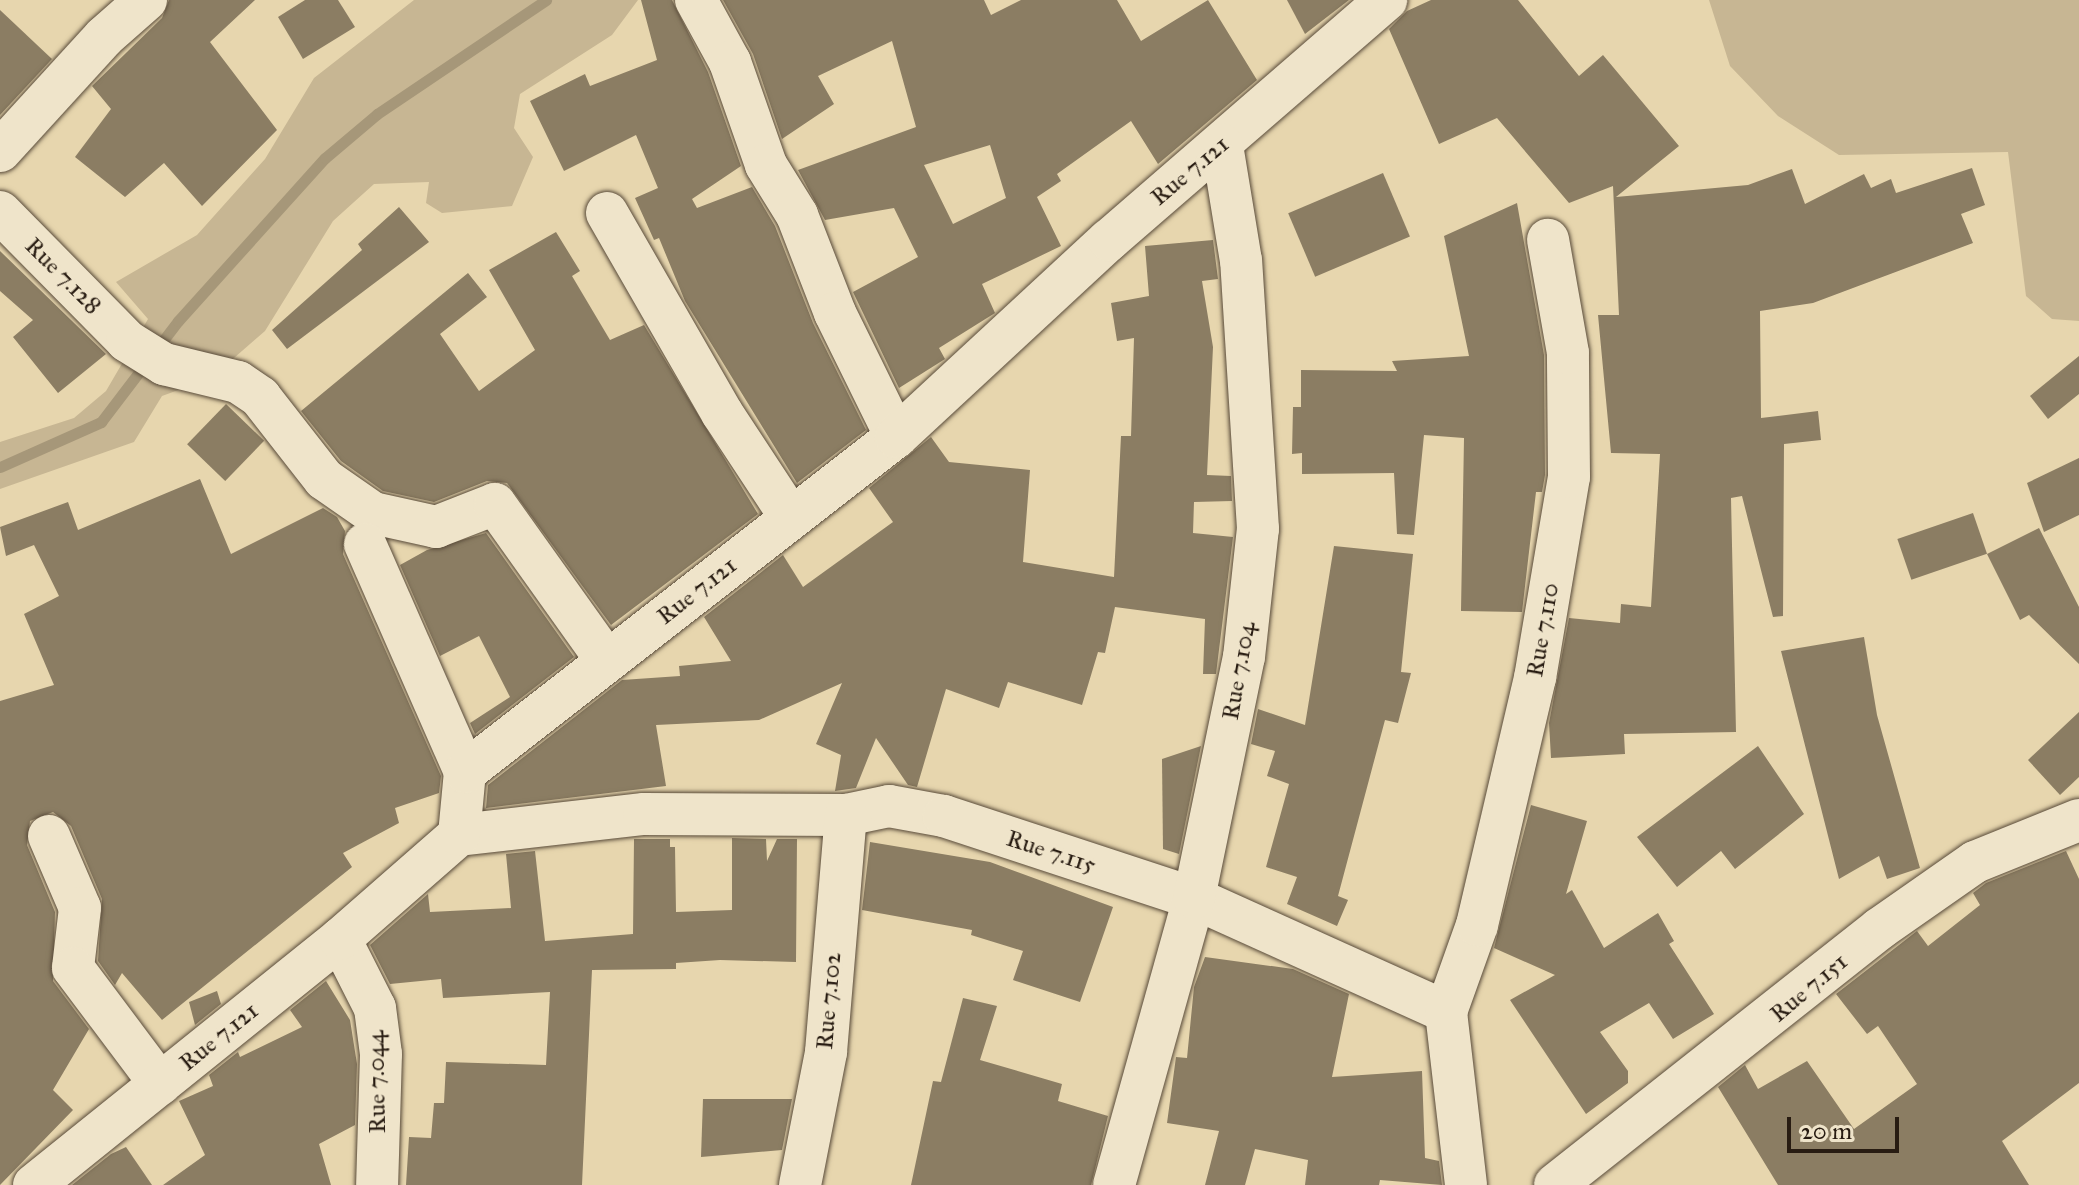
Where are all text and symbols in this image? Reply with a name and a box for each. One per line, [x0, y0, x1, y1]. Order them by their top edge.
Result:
street label: Rue 7.121 [1145, 130, 1235, 212]
street label: Rue 7.128 [19, 232, 107, 320]
street label: Rue 7.121 [652, 551, 742, 631]
street label: Rue 7.110 [1521, 581, 1565, 679]
street label: Rue 7.104 [1216, 620, 1262, 722]
street label: Rue 7.115 [1003, 824, 1099, 880]
street label: Rue 7.151 [1764, 947, 1854, 1029]
street label: Rue 7.102 [810, 951, 848, 1051]
street label: Rue 7.121 [174, 997, 264, 1077]
street label: Rue 7.044 [362, 1030, 392, 1134]
scale bar [1791, 1101, 1903, 1151]
text: 20 m [1801, 1116, 1852, 1146]

